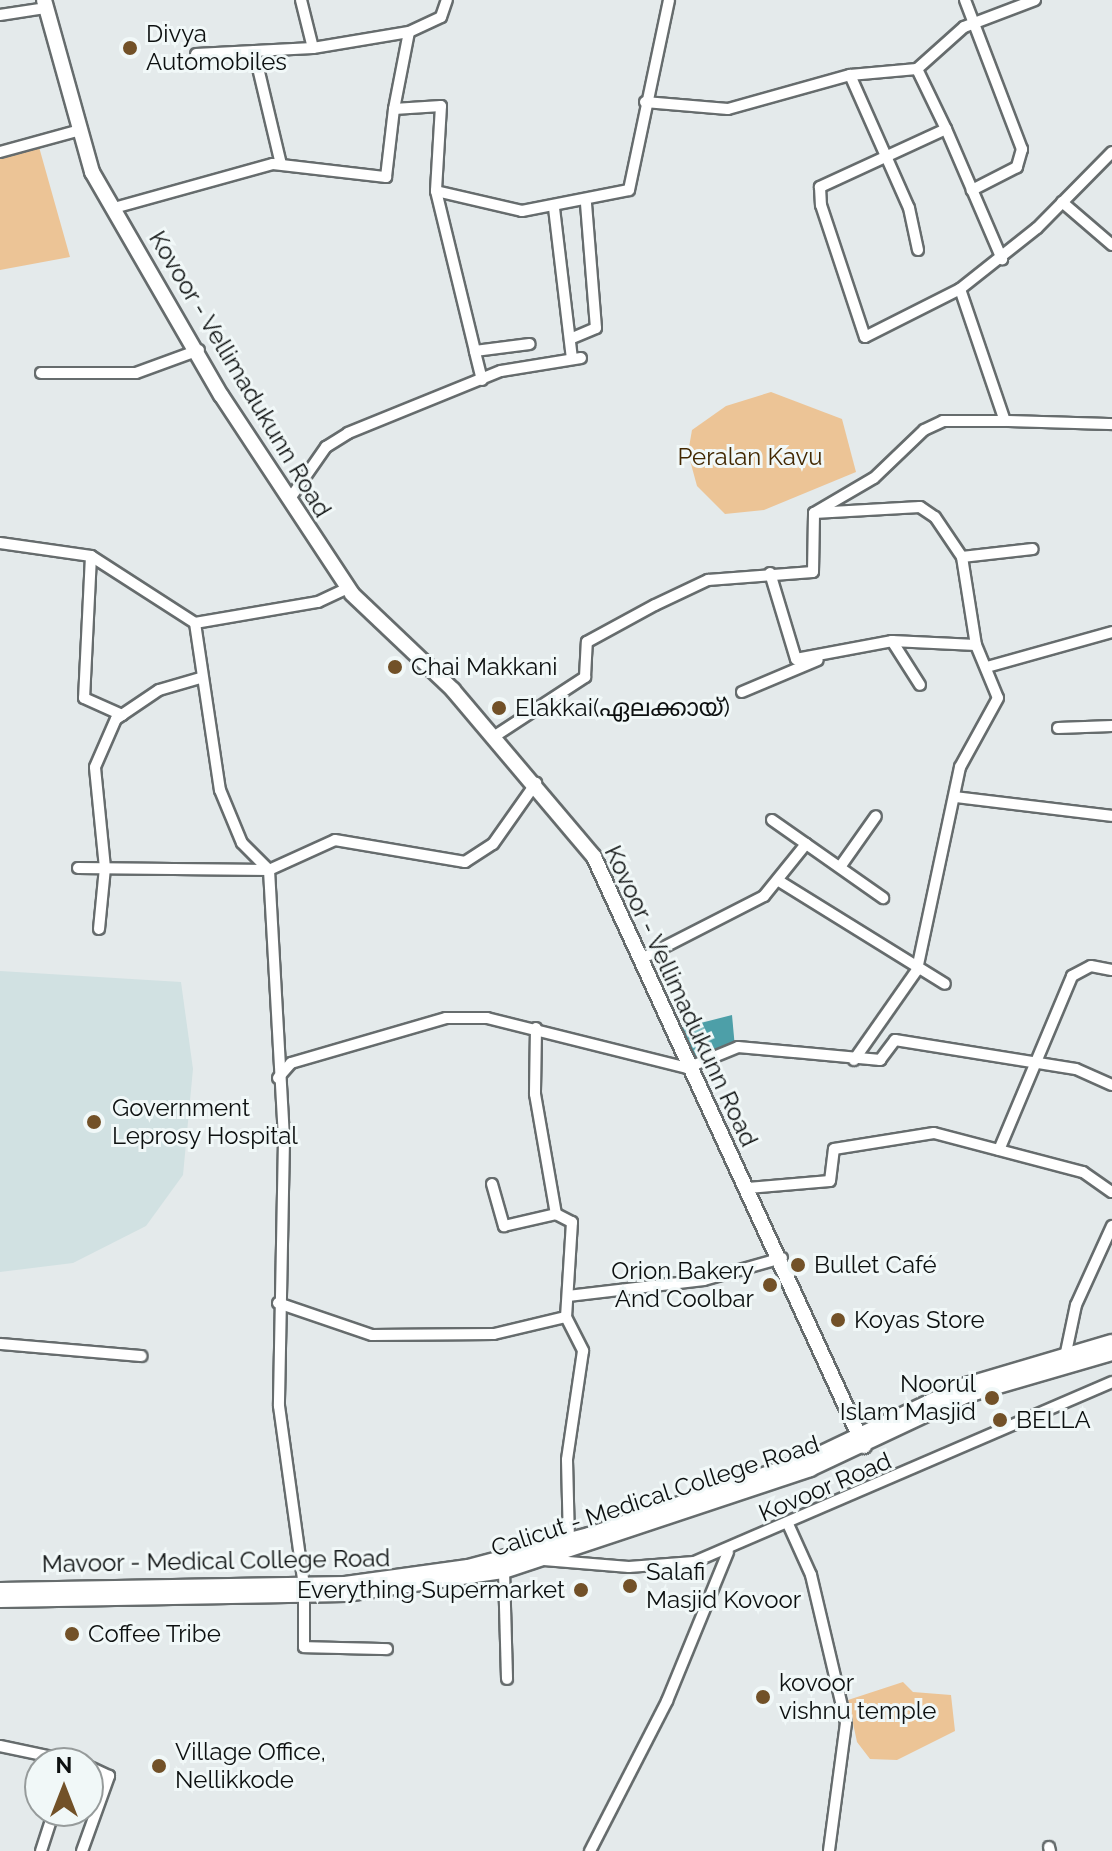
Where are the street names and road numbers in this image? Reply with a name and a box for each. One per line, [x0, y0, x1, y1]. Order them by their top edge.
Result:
street label: Kovoor - Vellimadukunn Road [143, 225, 337, 523]
street label: Kovoor - Vellimadukunn Road [598, 840, 764, 1152]
street label: Calicut - Medical College Road [487, 1429, 823, 1563]
street label: Kovoor Road [754, 1446, 896, 1528]
street label: Mavoor - Medical College Road [41, 1544, 391, 1578]

